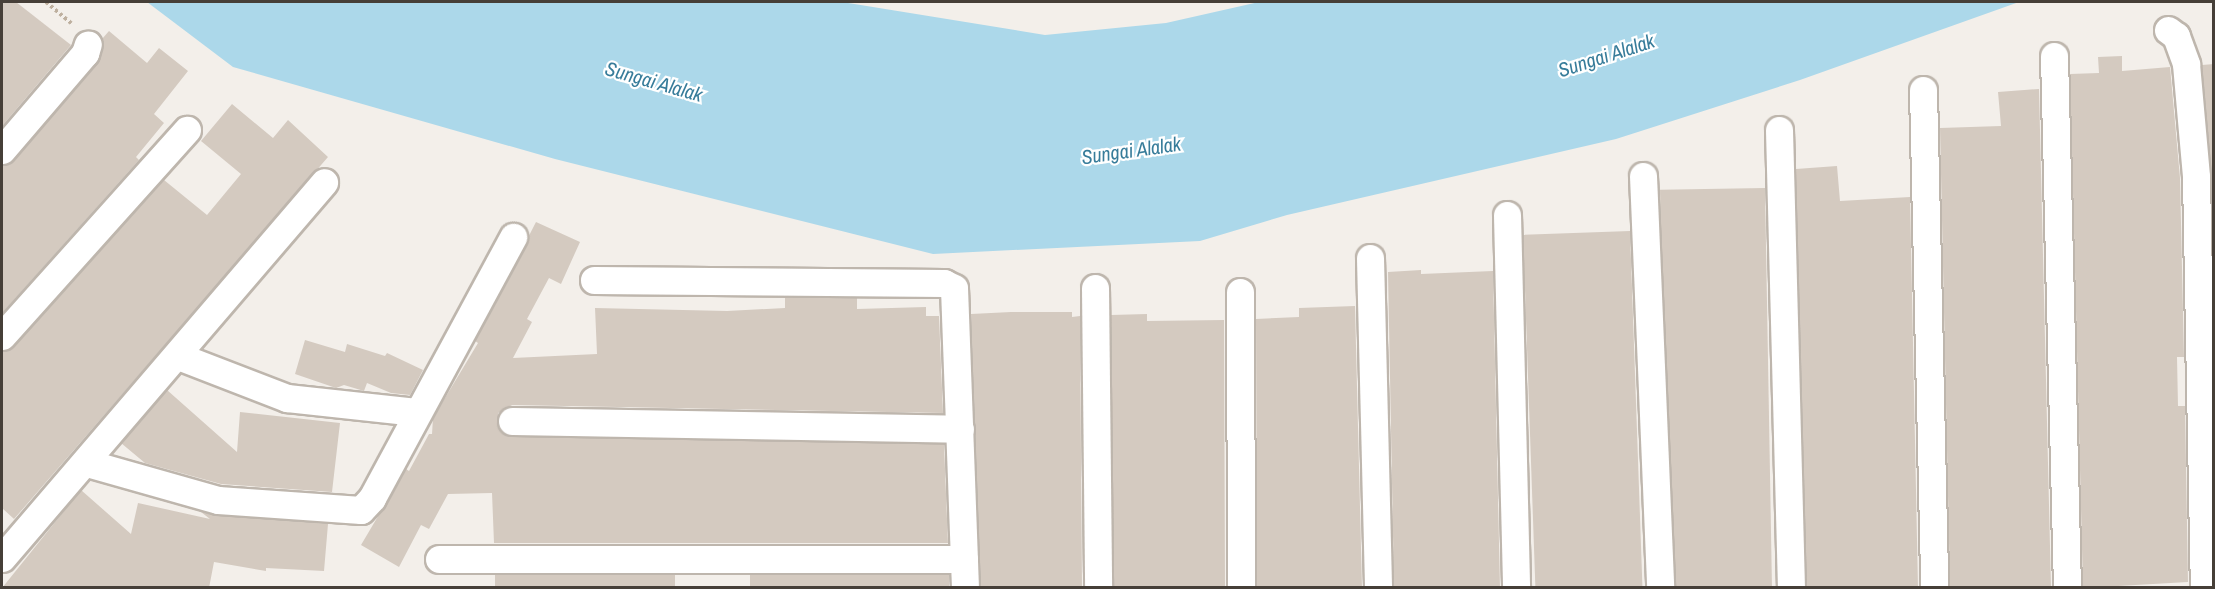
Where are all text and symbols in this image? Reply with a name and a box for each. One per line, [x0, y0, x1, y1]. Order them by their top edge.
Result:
water label: Sungai Alalak [1554, 28, 1658, 82]
water label: Sungai Alalak [602, 56, 706, 106]
water label: Sungai Alalak [1079, 131, 1183, 169]

